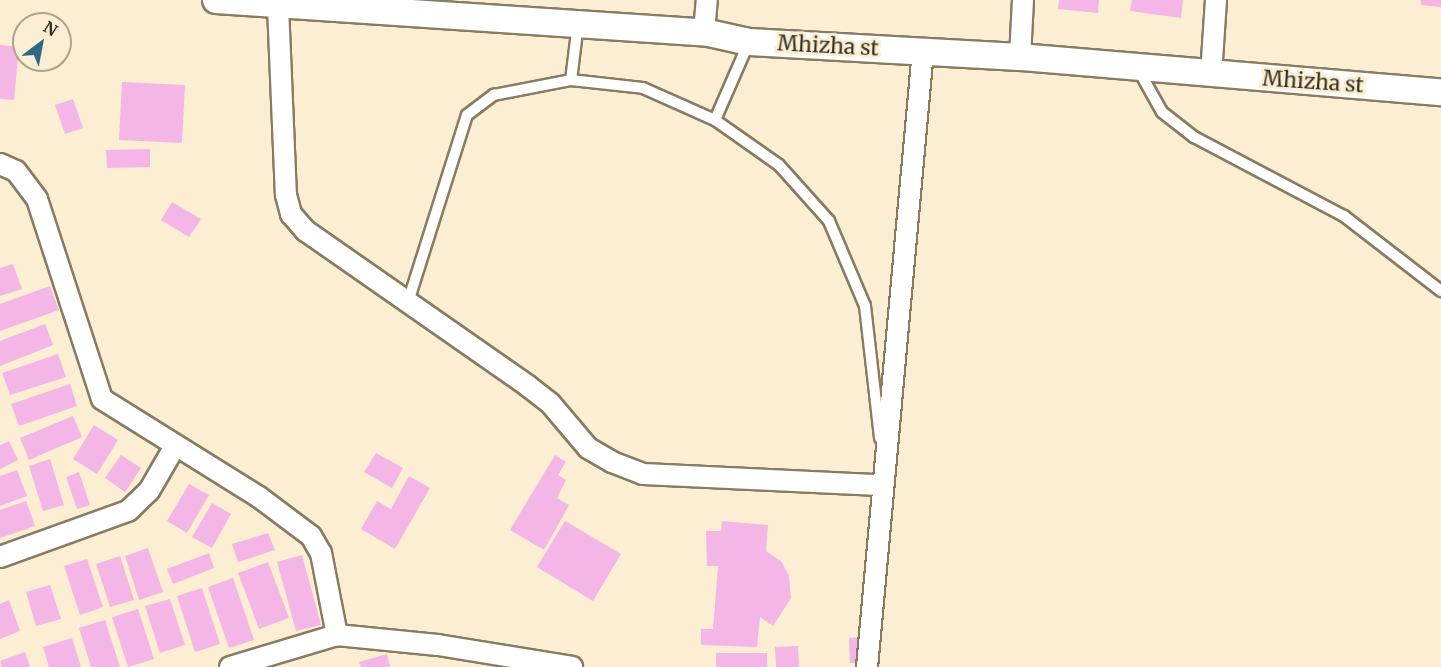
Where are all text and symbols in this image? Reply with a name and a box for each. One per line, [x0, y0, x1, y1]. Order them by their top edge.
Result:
north arrow [12, 12, 72, 72]
text: N [40, 17, 61, 40]
street label: Mhizha st [777, 31, 879, 61]
street label: Mhizha st [1262, 66, 1364, 98]

